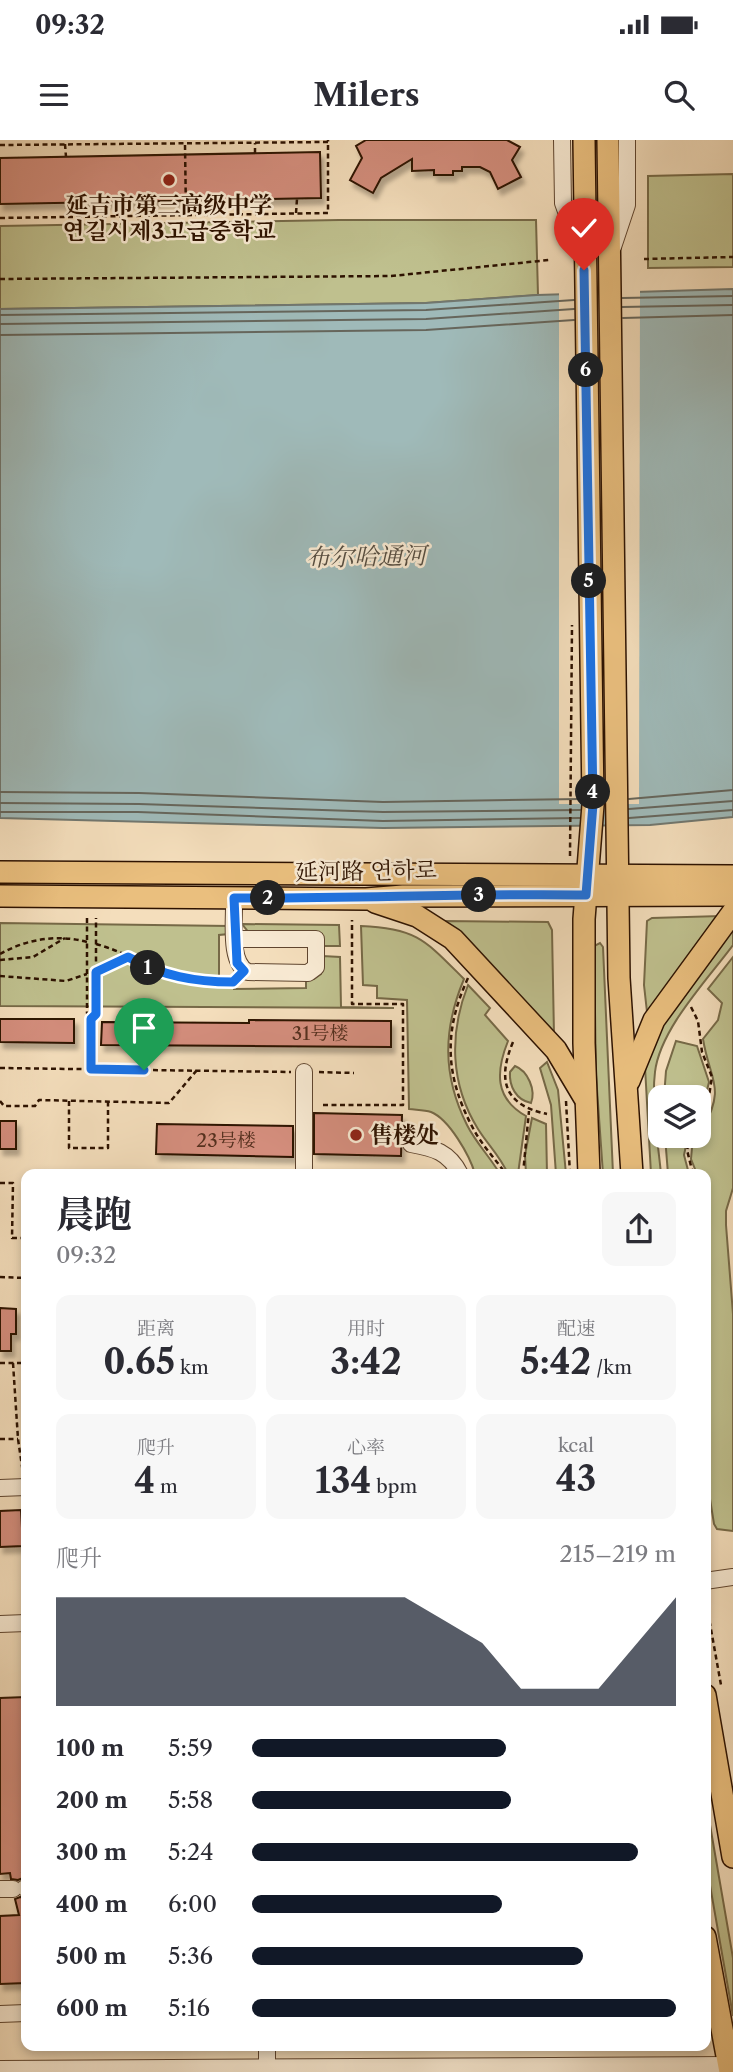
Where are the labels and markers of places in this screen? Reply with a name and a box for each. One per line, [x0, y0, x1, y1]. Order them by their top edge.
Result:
marker: 延吉市第三高级中学 연길시제3고급중학교 [161, 172, 177, 188]
place label: 延吉市第三高级中学 연길시제3고급중학교 [63, 191, 276, 245]
pin [554, 198, 614, 270]
pin: 6 [568, 352, 604, 387]
pin: 5 [572, 564, 606, 598]
pin: 4 [576, 774, 610, 810]
pin: 3 [462, 878, 496, 912]
pin: 2 [250, 880, 286, 916]
pin: 1 [130, 950, 166, 986]
pin [114, 998, 174, 1070]
place label: 售楼处 [370, 1121, 439, 1149]
marker: 售楼处 [348, 1127, 364, 1143]

